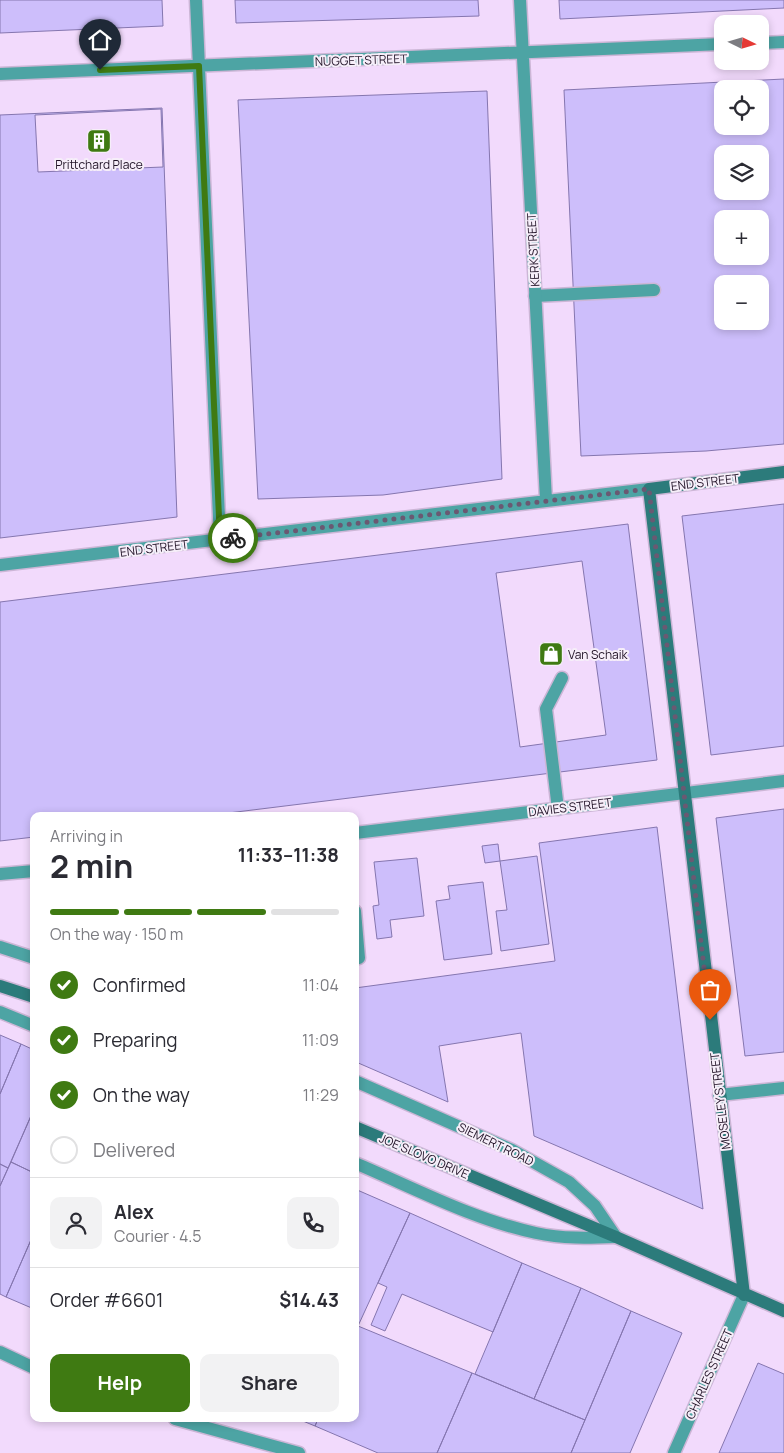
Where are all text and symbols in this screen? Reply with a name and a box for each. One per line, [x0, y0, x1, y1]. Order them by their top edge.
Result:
north arrow [714, 15, 769, 70]
map controls [714, 15, 769, 330]
pin [79, 19, 121, 70]
icon: home [86, 26, 114, 54]
street label: NUGGET STREET [314, 50, 408, 70]
button: locate [714, 80, 769, 135]
building icon: Prittchard Place [86, 128, 112, 154]
button: layers [714, 145, 769, 200]
place label: Prittchard Place [55, 156, 143, 173]
button: + [714, 210, 769, 265]
street label: KERK STREET [523, 212, 543, 287]
button: − [714, 275, 769, 330]
street label: END STREET [670, 469, 741, 495]
courier [208, 513, 258, 563]
icon: bike [219, 524, 247, 552]
street label: END STREET [119, 535, 190, 561]
shop icon: Van Schaik [538, 641, 564, 667]
place label: Van Schaik [568, 646, 629, 663]
street label: DAVIES STREET [527, 793, 614, 821]
text: Arriving in [50, 825, 123, 847]
text: 11:33–11:38 [238, 842, 339, 868]
text: 2 min [50, 844, 133, 888]
text: On the way · 150 m [50, 923, 183, 945]
pin [689, 969, 731, 1020]
icon: check [50, 971, 78, 999]
text: Confirmed [93, 972, 186, 998]
text: 11:04 [303, 974, 339, 996]
icon: bag [696, 976, 724, 1004]
icon: check [50, 1026, 78, 1054]
text: Preparing [93, 1027, 178, 1053]
text: 11:09 [302, 1029, 339, 1051]
street label: MOSELEY STREET [706, 1051, 734, 1150]
icon: check [50, 1081, 78, 1109]
text: On the way [93, 1082, 190, 1108]
text: 11:29 [303, 1084, 339, 1106]
street label: SIEMERT ROAD [455, 1118, 537, 1170]
street label: JOE SLOVO DRIVE [377, 1129, 472, 1183]
text: Delivered [93, 1137, 175, 1163]
button: person [50, 1197, 102, 1249]
button: phone [287, 1197, 339, 1249]
text: Alex [114, 1199, 154, 1225]
text: Courier · 4.5 [114, 1225, 201, 1247]
text: Order #6601 [50, 1287, 164, 1313]
text: $14.43 [279, 1287, 339, 1313]
street label: CHARLES STREET [681, 1325, 737, 1422]
button: Help [50, 1354, 190, 1412]
button: Share [200, 1354, 339, 1412]

